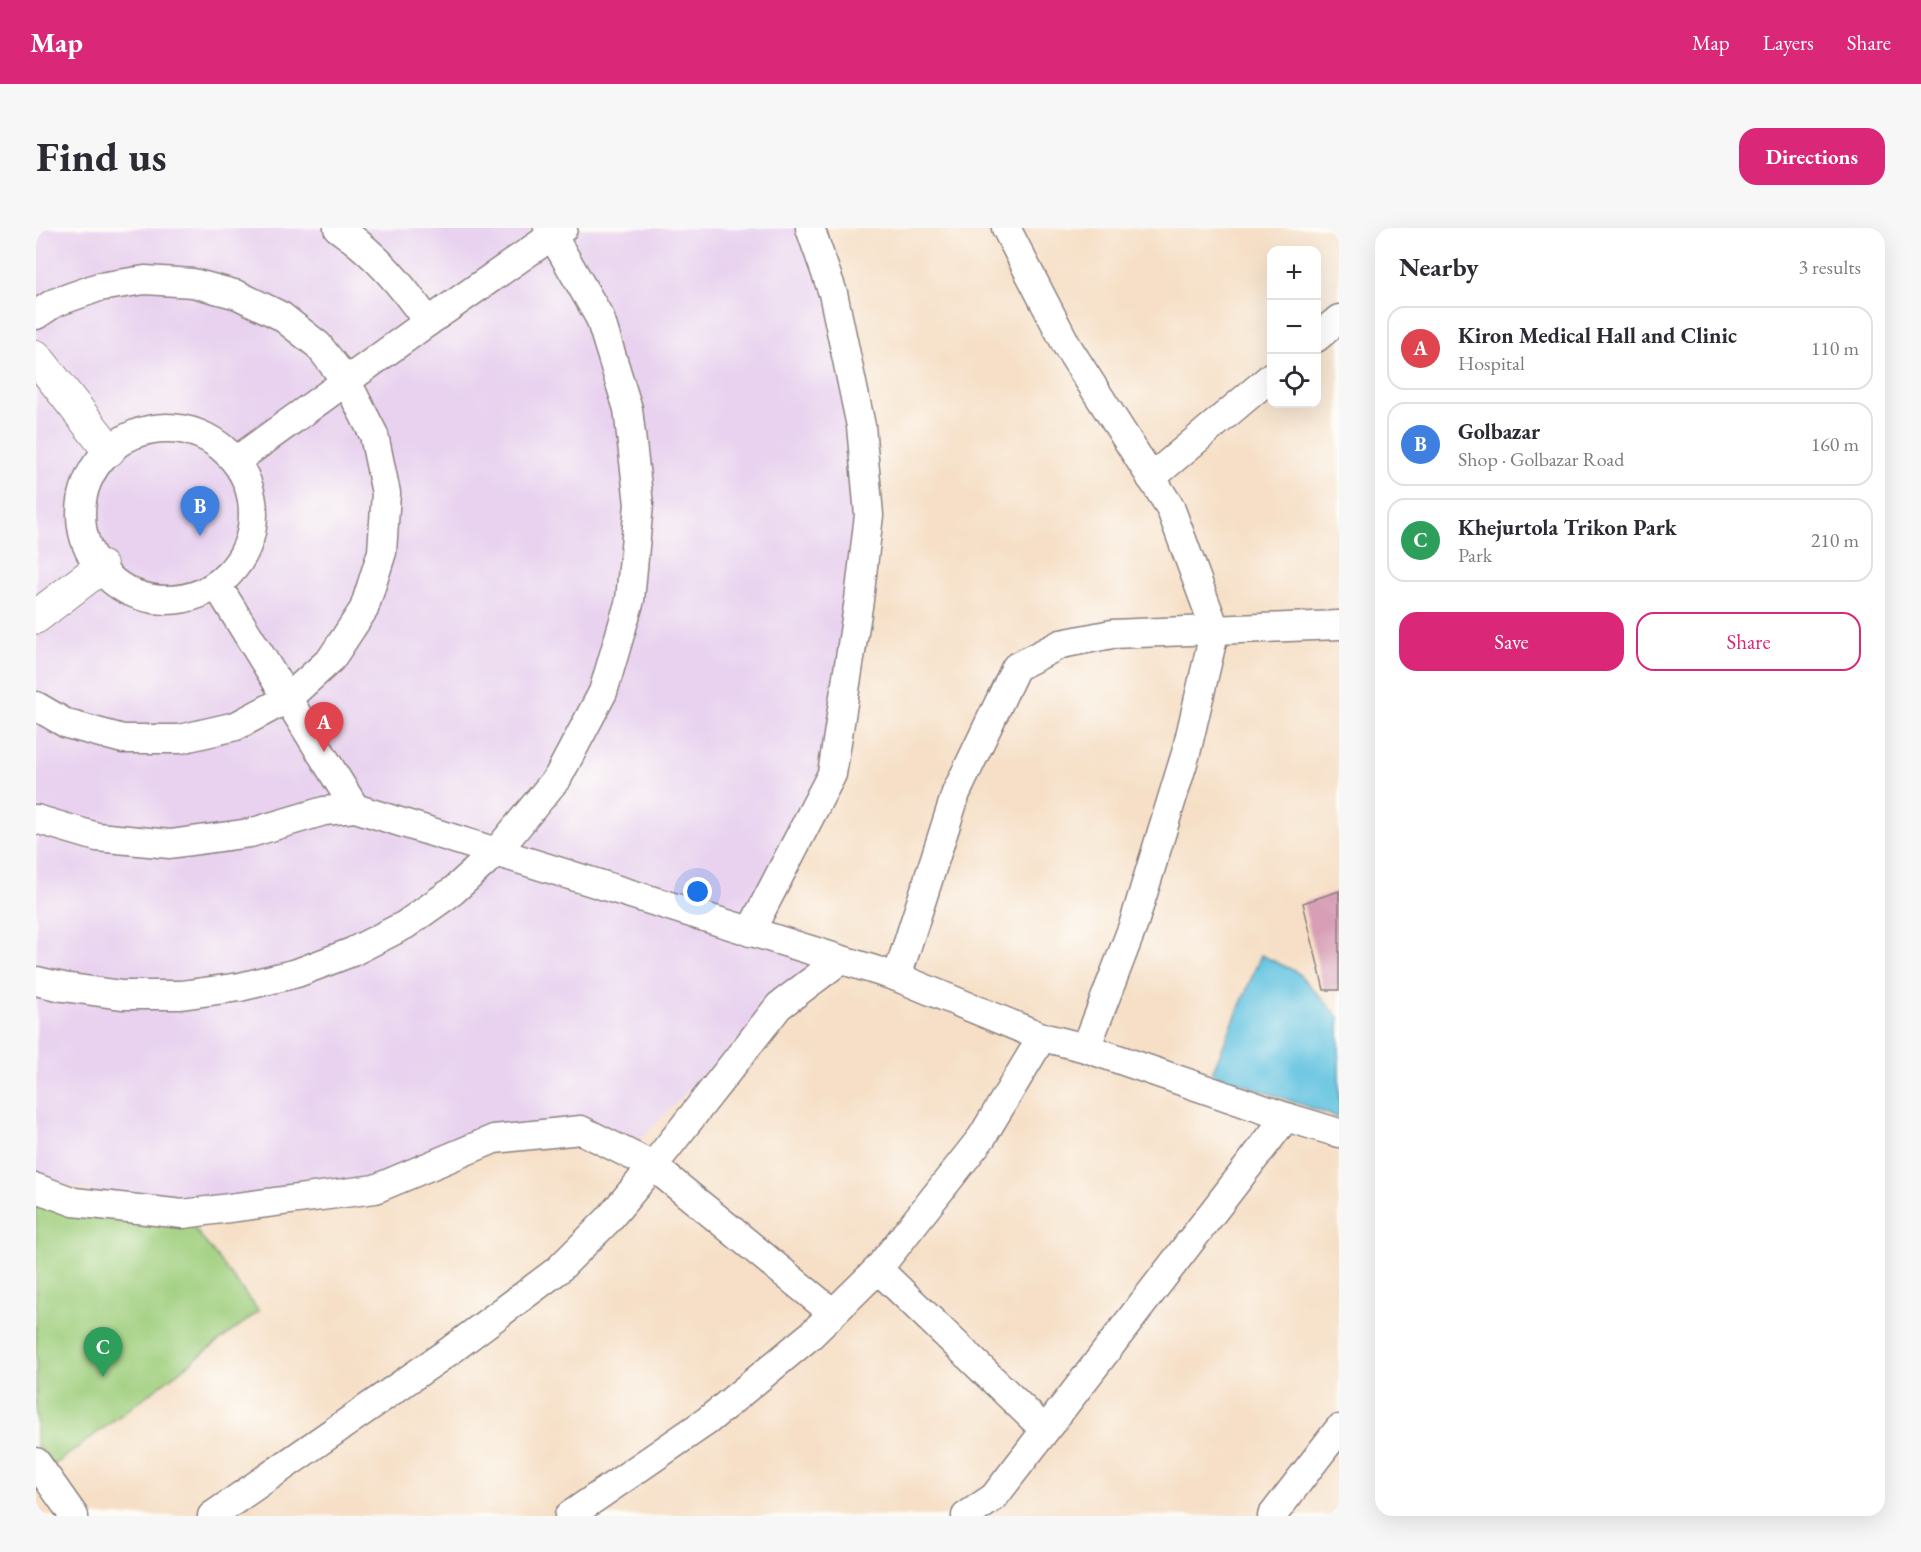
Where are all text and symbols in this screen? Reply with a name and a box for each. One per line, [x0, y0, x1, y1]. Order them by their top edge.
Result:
text: Map [30, 24, 83, 60]
text: Map [1692, 29, 1730, 56]
text: Layers [1763, 29, 1814, 56]
text: Share [1847, 29, 1891, 56]
button: Directions [1739, 128, 1885, 185]
text: Find us [36, 129, 167, 184]
map controls [1267, 246, 1321, 408]
button: + [1267, 246, 1321, 300]
text: Nearby [1399, 250, 1479, 284]
text: 3 results [1798, 254, 1861, 280]
button: − [1267, 300, 1321, 354]
text: Kiron Medical Hall and Clinic [1458, 321, 1737, 350]
text: A [1413, 335, 1428, 361]
text: 110 m [1811, 335, 1859, 361]
text: Hospital [1458, 350, 1525, 376]
button: locate [1267, 354, 1321, 408]
text: Golbazar [1458, 417, 1540, 446]
text: B [1414, 431, 1427, 457]
text: 160 m [1811, 431, 1859, 457]
text: Shop · Golbazar Road [1458, 446, 1624, 472]
pin: B [180, 486, 220, 536]
text: Khejurtola Trikon Park [1458, 513, 1677, 542]
text: C [1413, 527, 1428, 553]
text: 210 m [1811, 527, 1859, 553]
text: Park [1458, 542, 1492, 568]
button: Save [1399, 612, 1624, 671]
button: Share [1636, 612, 1861, 671]
pin: A [304, 702, 344, 752]
your location [683, 877, 712, 906]
pin: C [84, 1328, 122, 1377]

